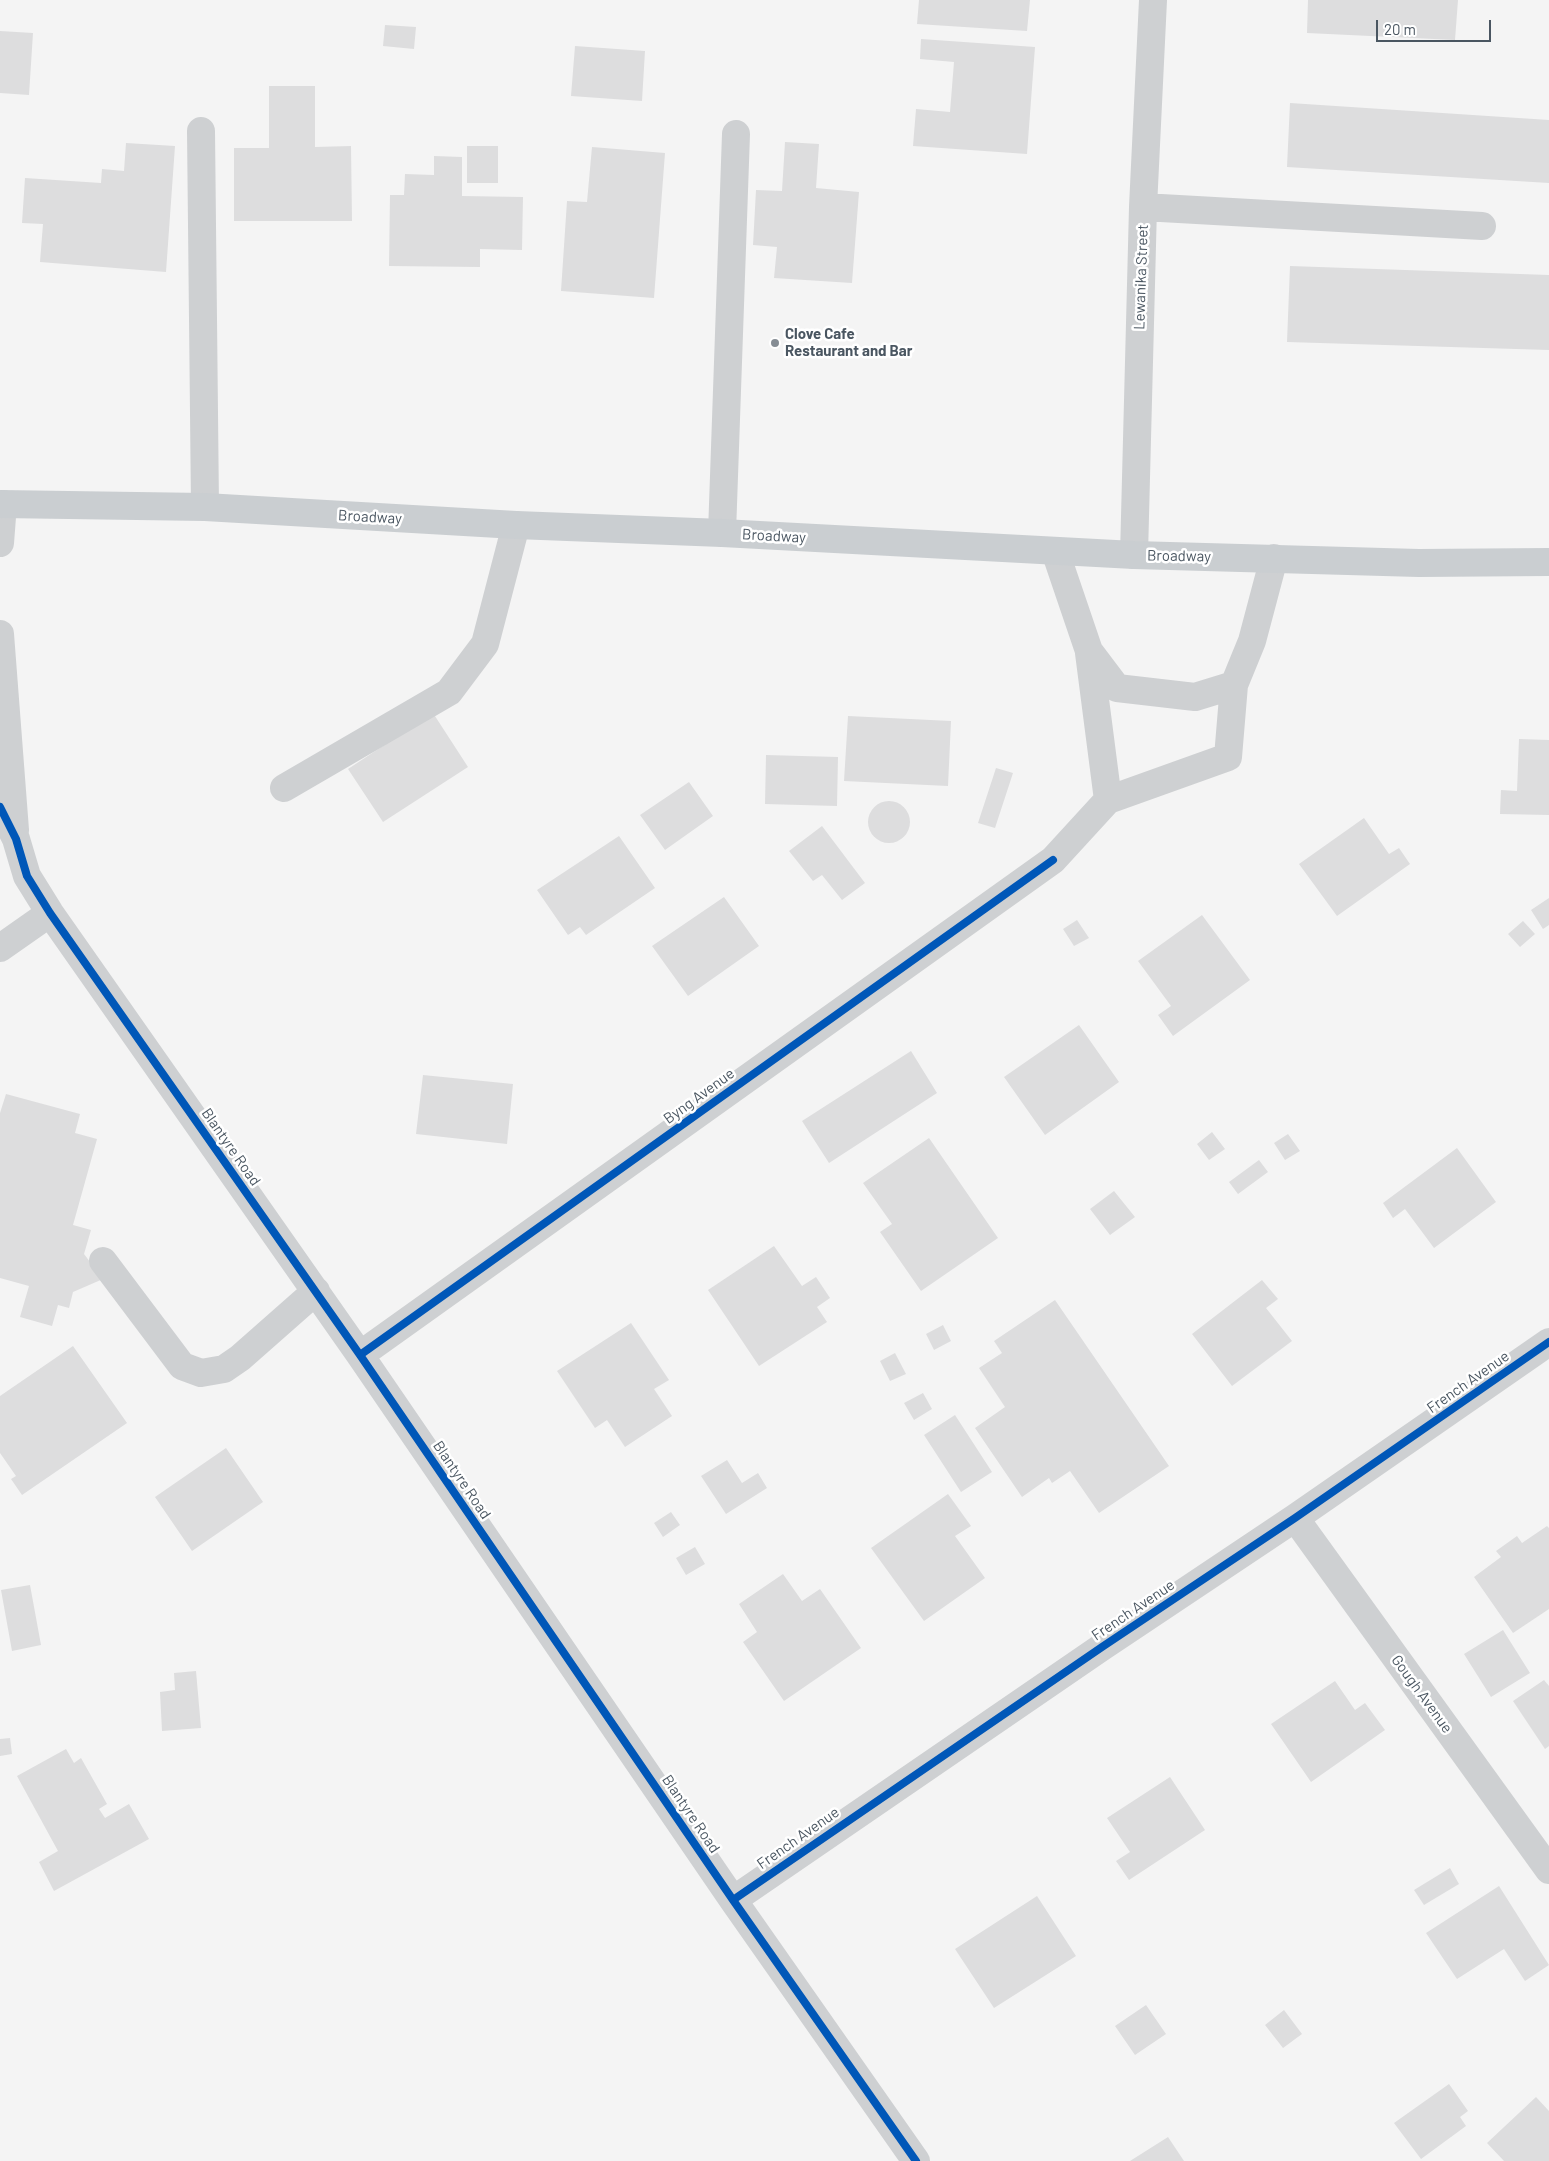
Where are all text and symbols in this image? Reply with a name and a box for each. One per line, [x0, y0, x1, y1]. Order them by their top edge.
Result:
scale bar [1379, 10, 1494, 42]
text: 20 m [1384, 20, 1416, 38]
street label: Lewanika Street [1130, 224, 1152, 330]
place label: Clove Cafe Restaurant and Bar [785, 325, 912, 360]
marker: Clove Cafe Restaurant and Bar [769, 337, 781, 349]
street label: Broadway [338, 506, 402, 528]
street label: Broadway [742, 525, 806, 547]
street label: Broadway [1147, 546, 1211, 566]
street label: Byng Avenue [660, 1064, 738, 1128]
street label: Blantyre Road [198, 1105, 264, 1189]
street label: French Avenue [1423, 1347, 1513, 1417]
street label: Blantyre Road [429, 1437, 495, 1523]
street label: French Avenue [1088, 1576, 1178, 1644]
street label: Gough Avenue [1388, 1651, 1456, 1737]
street label: Blantyre Road [658, 1771, 724, 1857]
street label: French Avenue [753, 1803, 843, 1873]

